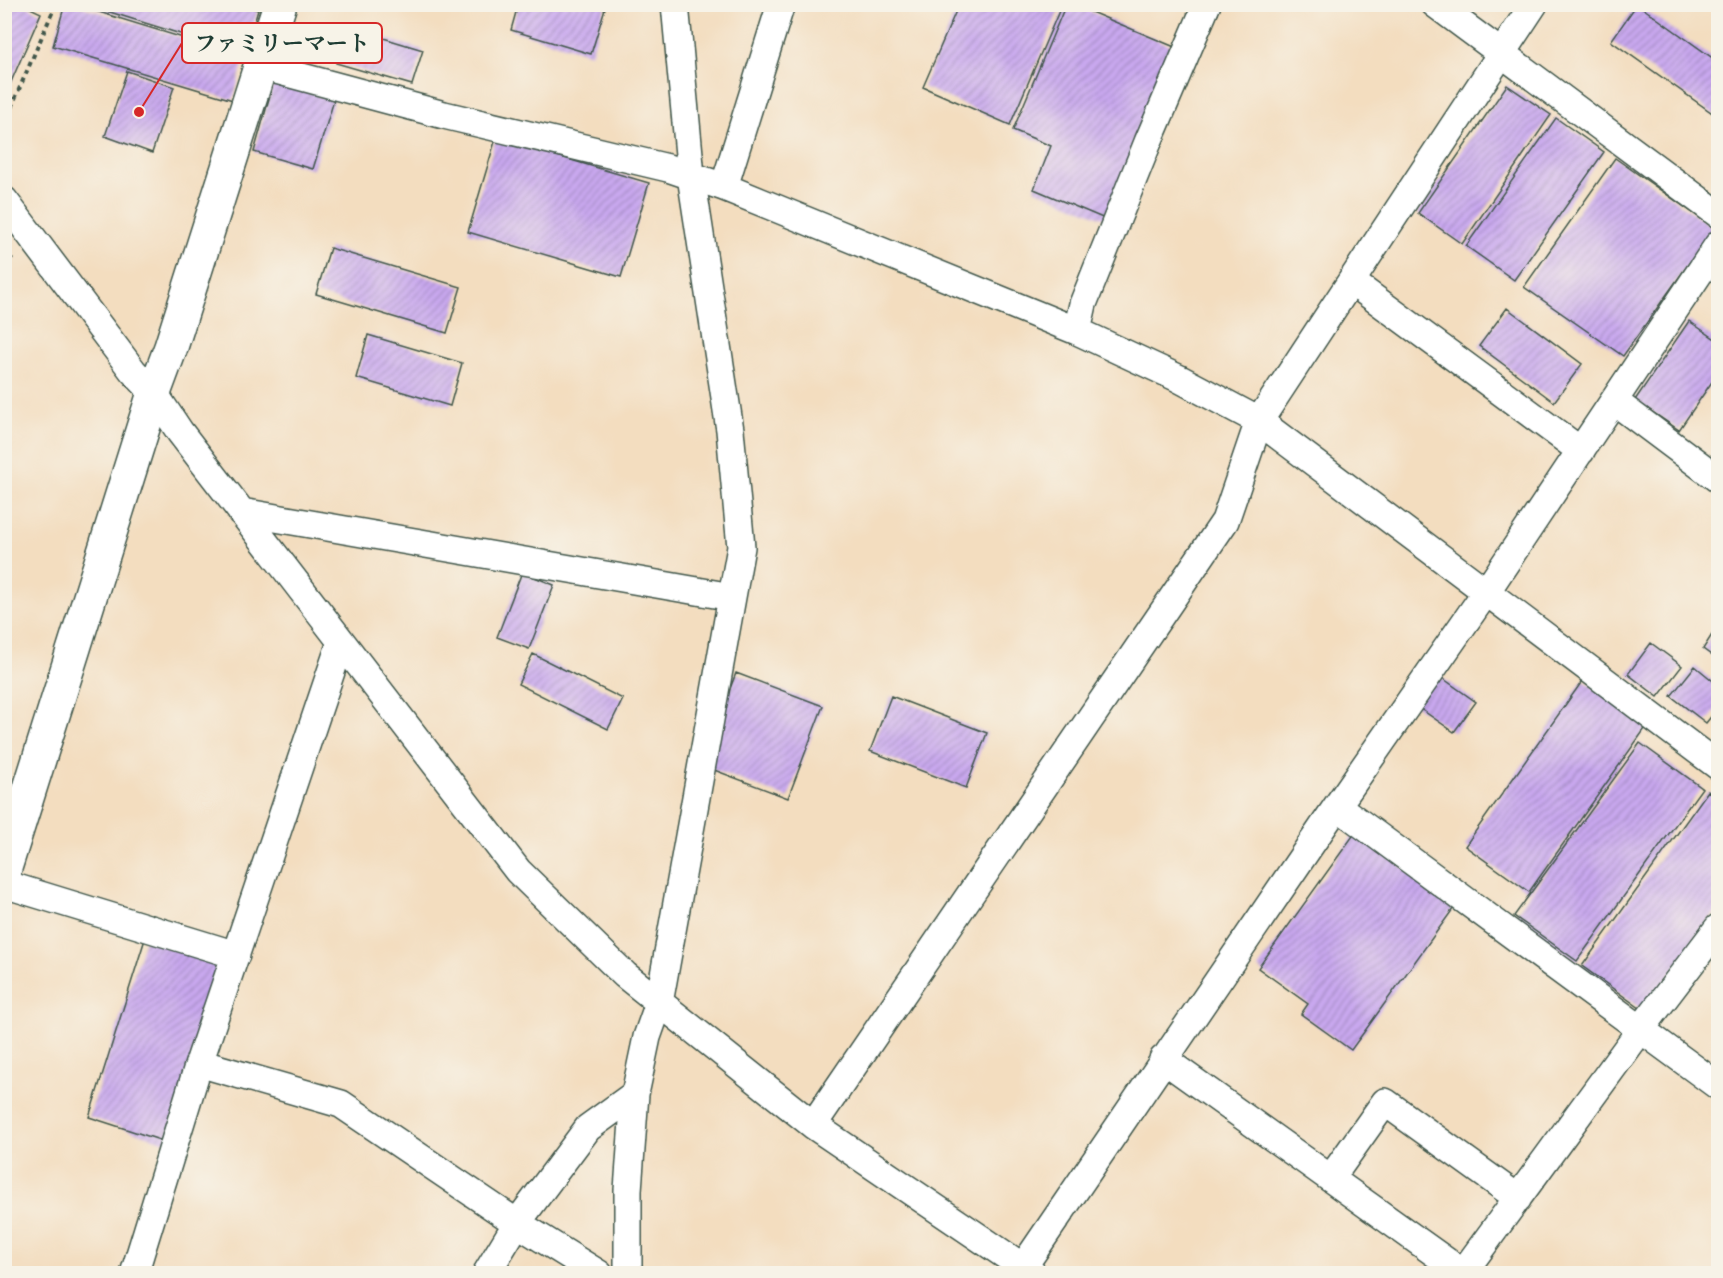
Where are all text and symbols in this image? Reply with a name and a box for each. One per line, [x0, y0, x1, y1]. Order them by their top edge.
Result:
callout: ファミリーマート [182, 23, 382, 63]
text: ファミリーマート [194, 31, 370, 57]

